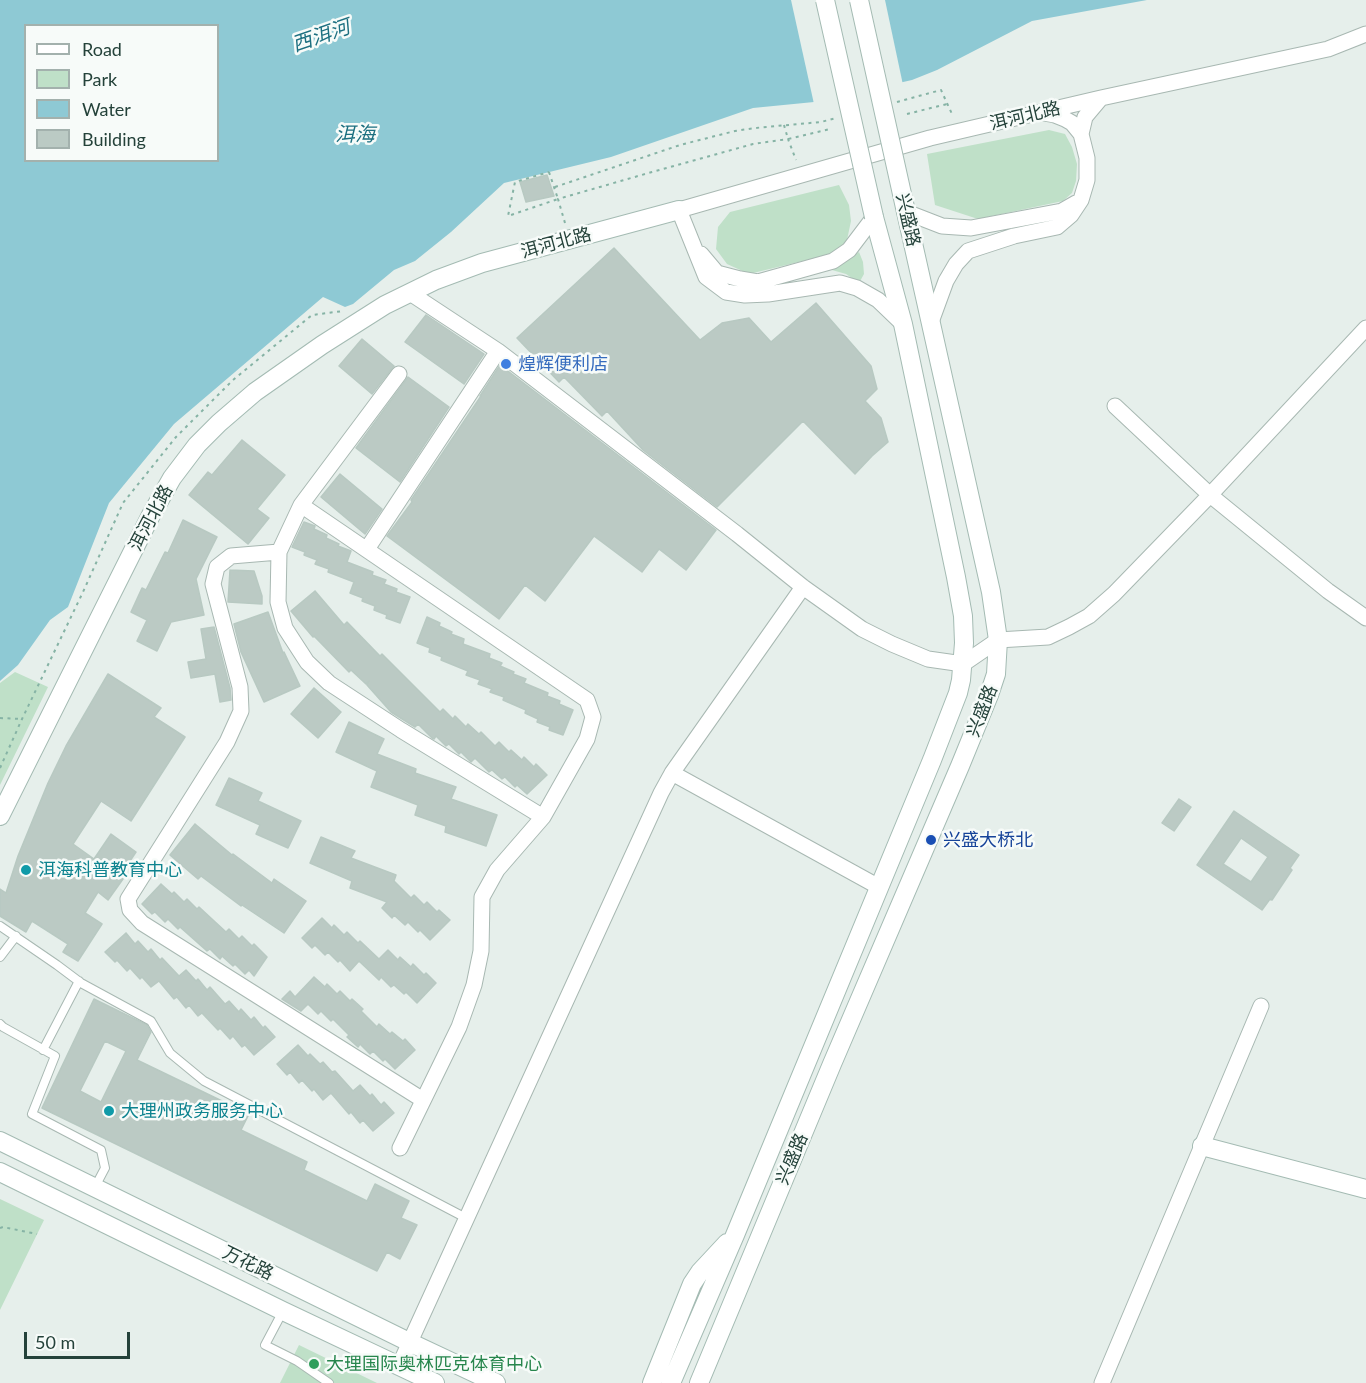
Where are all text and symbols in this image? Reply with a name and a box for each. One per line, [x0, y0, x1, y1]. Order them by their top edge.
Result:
water label: 西洱河 [289, 15, 353, 57]
legend [24, 24, 219, 162]
text: Road [82, 38, 122, 60]
text: Park [82, 68, 117, 90]
street label: 洱河北路 [987, 97, 1063, 135]
text: Water [82, 98, 131, 120]
water label: 洱海 [335, 123, 375, 147]
text: Building [82, 128, 146, 150]
street label: 兴盛路 [891, 191, 925, 249]
street label: 洱河北路 [518, 223, 594, 263]
place label: 煌辉便利店 [518, 353, 608, 375]
marker: 煌辉便利店 [499, 357, 513, 371]
street label: 洱河北路 [125, 481, 177, 555]
street label: 兴盛路 [962, 682, 1002, 740]
place label: 兴盛大桥北 [943, 829, 1033, 851]
marker: 兴盛大桥北 [924, 833, 938, 847]
place label: 洱海科普教育中心 [38, 859, 182, 881]
marker: 洱海科普教育中心 [19, 863, 33, 877]
place label: 大理州政务服务中心 [121, 1100, 283, 1122]
marker: 大理州政务服务中心 [102, 1104, 116, 1118]
street label: 兴盛路 [772, 1130, 812, 1188]
street label: 万花路 [219, 1241, 277, 1285]
scale bar [27, 1320, 134, 1358]
text: 50 m [35, 1331, 75, 1353]
place label: 大理国际奥林匹克体育中心 [326, 1353, 542, 1375]
marker: 大理国际奥林匹克体育中心 [307, 1357, 321, 1371]

